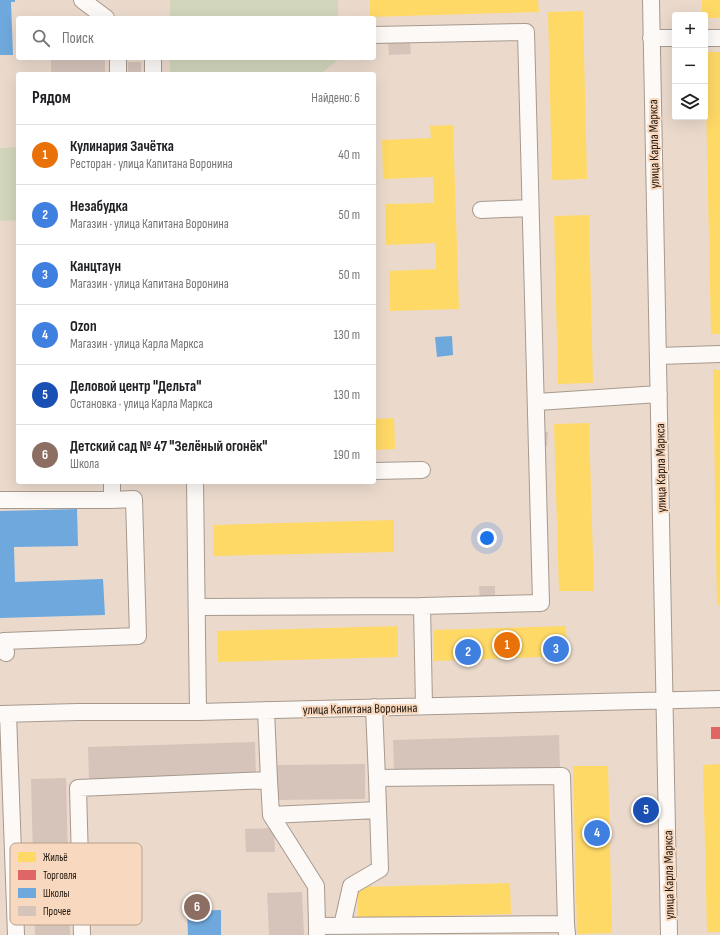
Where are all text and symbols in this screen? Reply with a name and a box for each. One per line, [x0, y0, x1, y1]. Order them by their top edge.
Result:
map controls [672, 12, 708, 120]
button: + [672, 12, 708, 48]
search box [16, 16, 376, 60]
icon: search [30, 27, 52, 49]
text: Поиск [62, 29, 94, 48]
button: − [672, 48, 708, 84]
button: layers [672, 84, 708, 120]
text: Рядом [32, 88, 71, 108]
text: Найдено: 6 [311, 90, 360, 106]
street label: улица Карла Маркса [645, 99, 663, 189]
text: Кулинария Зачётка [70, 137, 174, 156]
text: 1 [42, 147, 48, 163]
text: 40 m [338, 147, 360, 163]
text: Ресторан · улица Капитана Воронина [70, 156, 233, 172]
text: Незабудка [70, 197, 128, 216]
text: 2 [42, 207, 48, 223]
text: 50 m [339, 207, 360, 223]
text: Магазин · улица Капитана Воронина [70, 216, 229, 232]
text: Канцтаун [70, 257, 121, 276]
text: 3 [42, 267, 48, 283]
text: 50 m [339, 267, 360, 283]
text: Магазин · улица Капитана Воронина [70, 276, 229, 292]
text: Ozon [70, 317, 97, 336]
text: 4 [42, 327, 48, 343]
text: 130 m [334, 327, 360, 343]
text: Магазин · улица Карла Маркса [70, 336, 203, 352]
text: Деловой центр "Дельта" [70, 377, 201, 396]
text: 5 [42, 387, 48, 403]
text: 130 m [334, 387, 360, 403]
text: Остановка · улица Карла Маркса [70, 396, 213, 412]
street label: улица Карла Маркса [652, 423, 670, 513]
text: Детский сад № 47 "Зелёный огонёк" [70, 437, 268, 456]
text: 6 [42, 447, 48, 463]
text: 190 m [333, 447, 360, 463]
text: Школа [70, 456, 99, 472]
your location [477, 528, 497, 548]
pin: 1 [494, 630, 520, 660]
pin: 3 [543, 634, 569, 664]
pin: 2 [455, 637, 481, 667]
street label: улица Капитана Воронина [303, 700, 418, 718]
pin: 5 [633, 795, 659, 825]
pin: 4 [584, 818, 610, 848]
street label: улица Карла Маркса [660, 830, 678, 920]
legend [10, 843, 142, 925]
text: Жильё [43, 851, 68, 864]
text: Торговля [43, 869, 77, 882]
text: Школы [43, 887, 70, 900]
pin: 6 [184, 892, 210, 922]
text: Прочее [43, 905, 71, 918]

